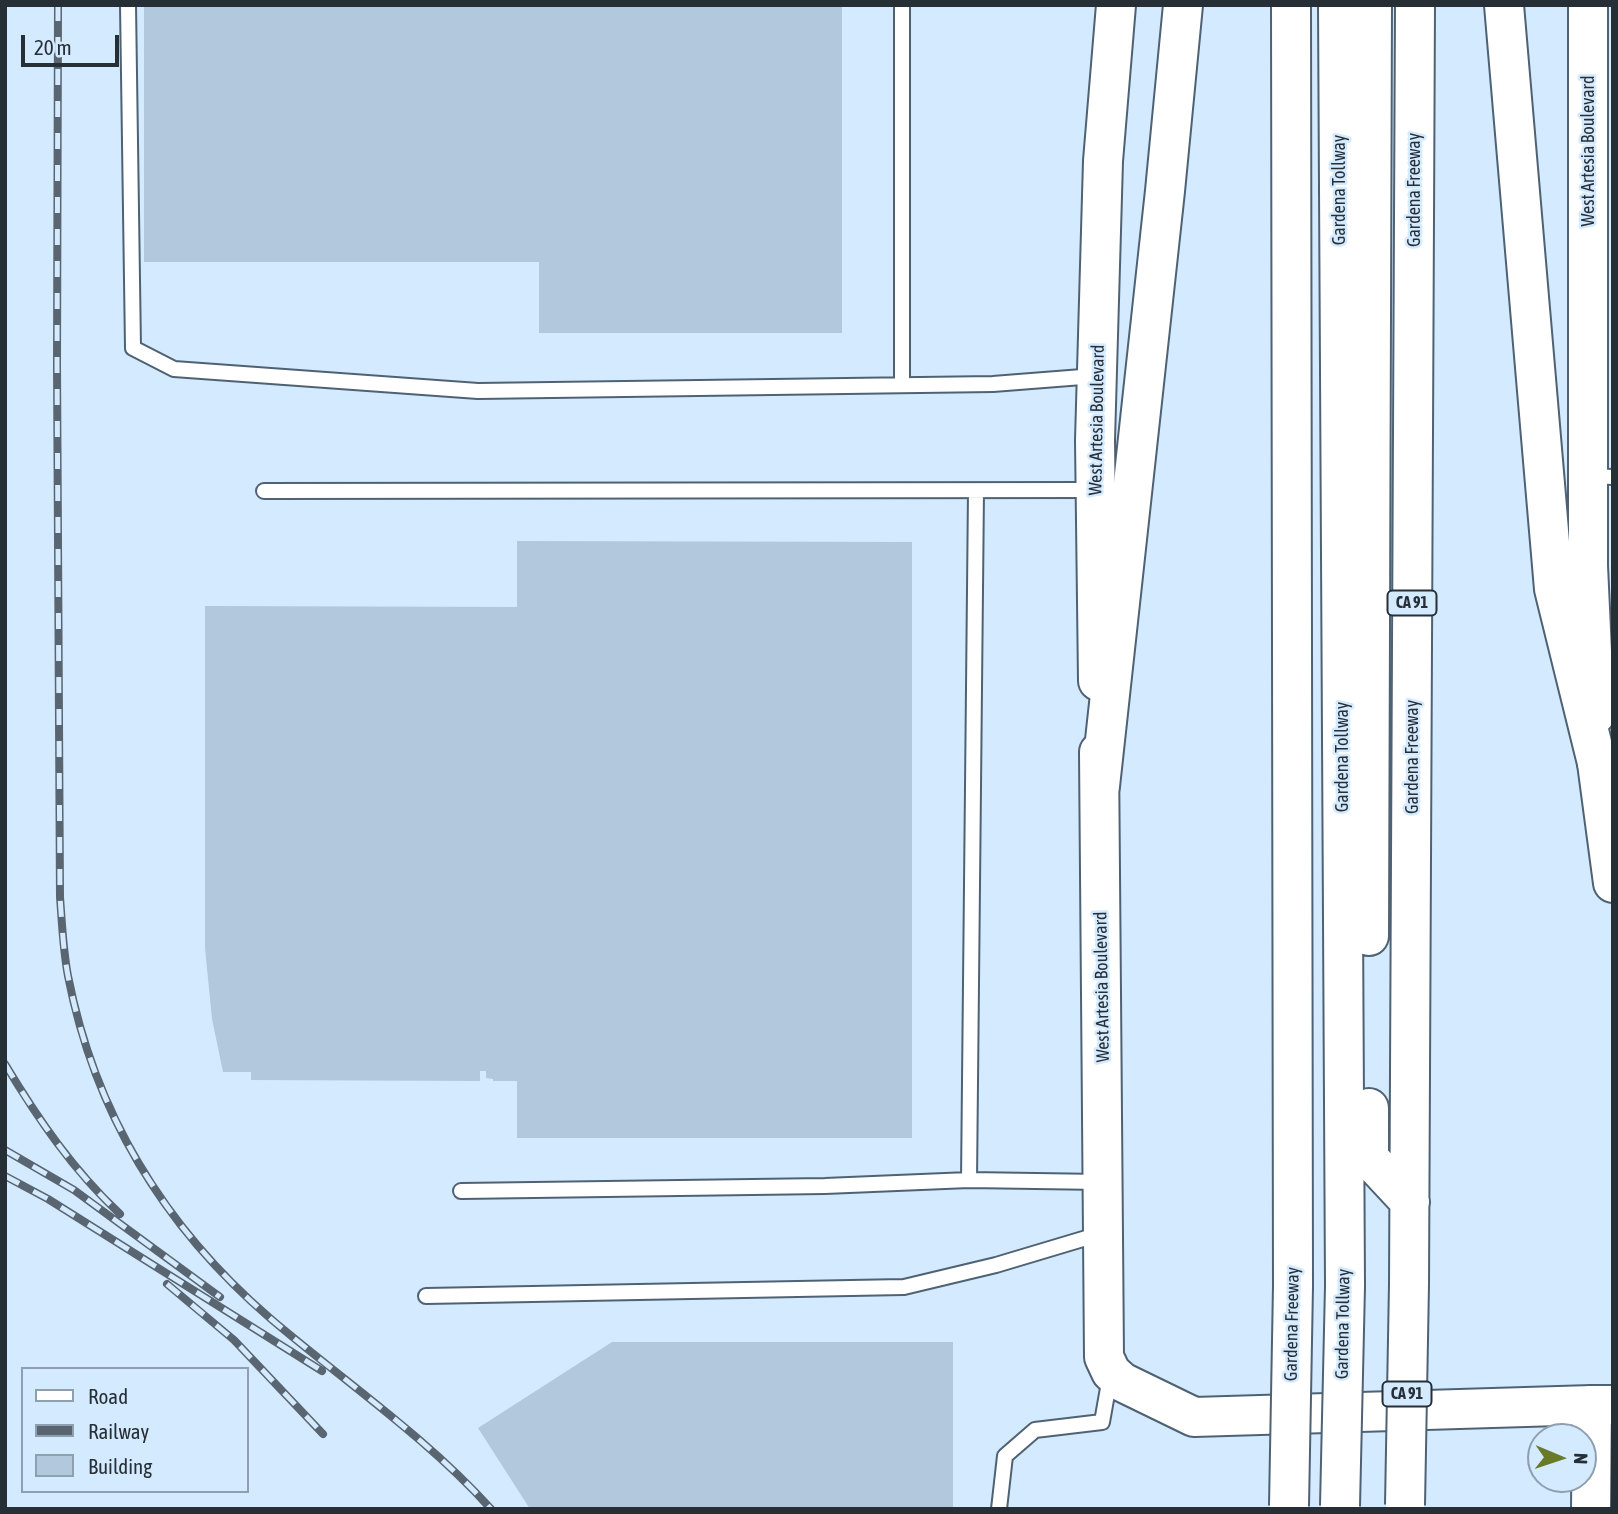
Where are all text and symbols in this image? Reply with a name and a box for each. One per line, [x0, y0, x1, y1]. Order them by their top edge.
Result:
scale bar [24, 21, 122, 65]
text: 20 m [34, 35, 72, 59]
street label: West Artesia Boulevard [1577, 76, 1599, 226]
street label: Gardena Freeway [1403, 133, 1425, 247]
street label: Gardena Tollway [1328, 135, 1350, 245]
street label: West Artesia Boulevard [1085, 344, 1109, 496]
road number: CA 91 [1388, 590, 1436, 616]
street label: Gardena Freeway [1401, 700, 1423, 814]
street label: Gardena Tollway [1331, 702, 1353, 812]
street label: West Artesia Boulevard [1090, 911, 1114, 1063]
street label: Gardena Freeway [1280, 1267, 1304, 1381]
street label: Gardena Tollway [1331, 1269, 1355, 1379]
legend [21, 1367, 248, 1493]
road number: CA 91 [1382, 1382, 1432, 1406]
text: Road [88, 1384, 128, 1408]
text: Railway [88, 1419, 149, 1443]
north arrow [1527, 1423, 1597, 1493]
text: N [1570, 1453, 1592, 1465]
text: Building [88, 1454, 152, 1478]

